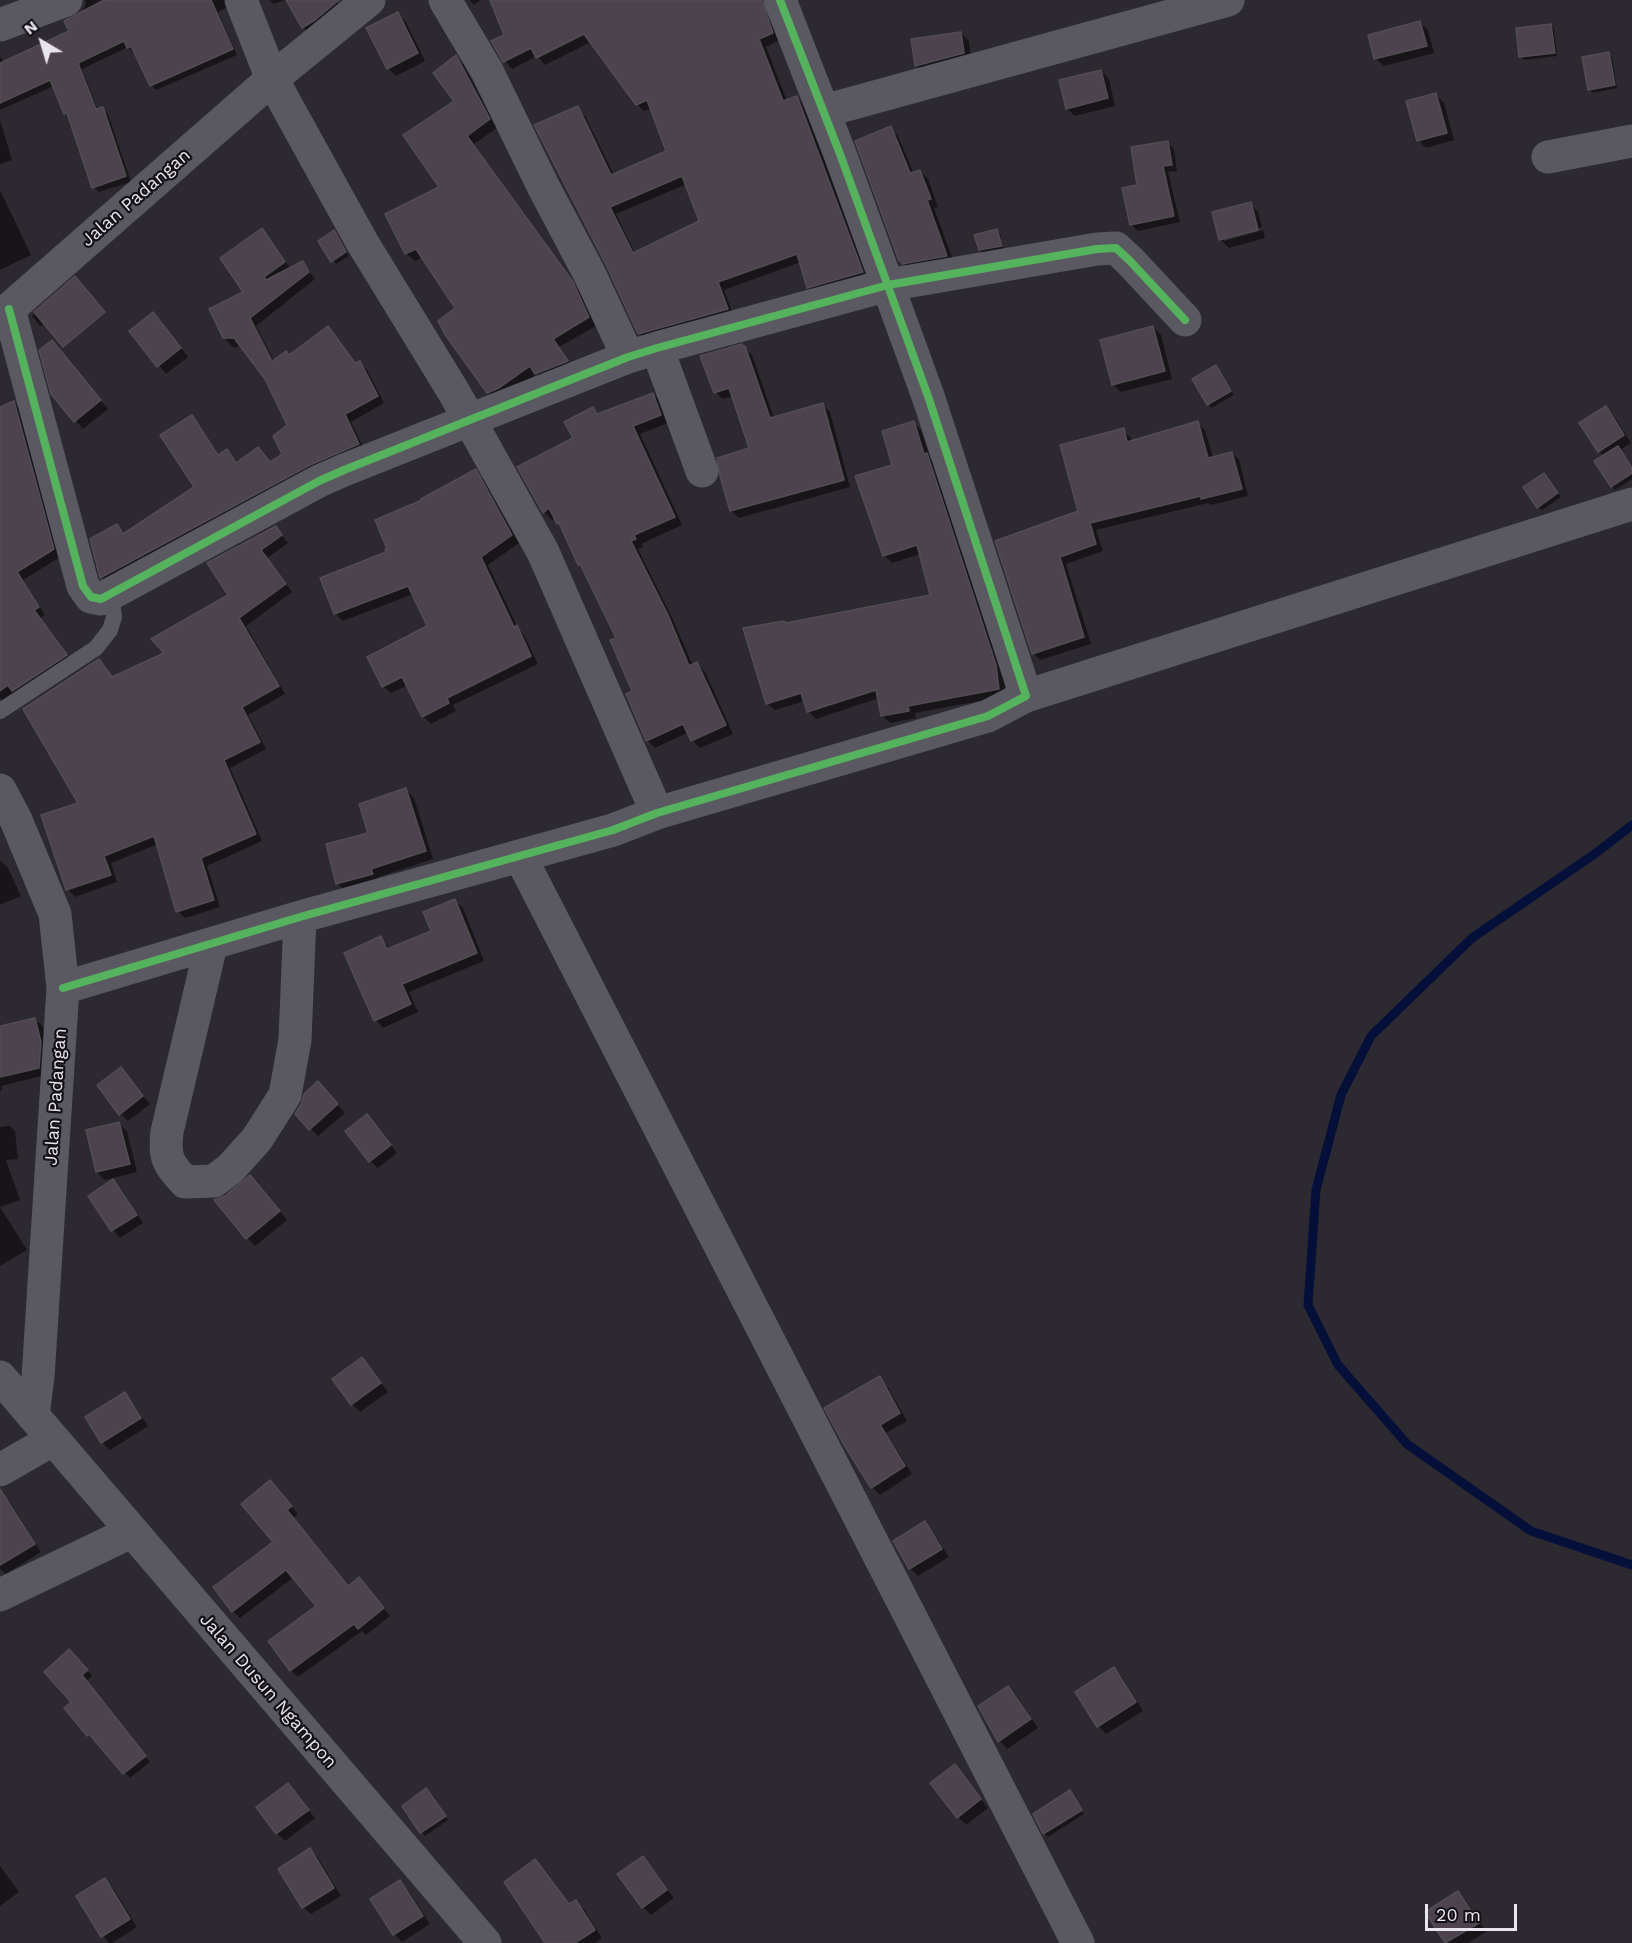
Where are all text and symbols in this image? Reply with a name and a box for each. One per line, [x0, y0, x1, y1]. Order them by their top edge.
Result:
north arrow [12, 12, 72, 72]
text: N [20, 16, 41, 39]
street label: Jalan Padangan [77, 145, 195, 251]
street label: Jalan Padangan [40, 1028, 72, 1166]
street label: Jalan Dusun Ngampon [195, 1609, 341, 1773]
scale bar [1428, 1892, 1520, 1930]
text: 20 m [1436, 1904, 1481, 1925]

